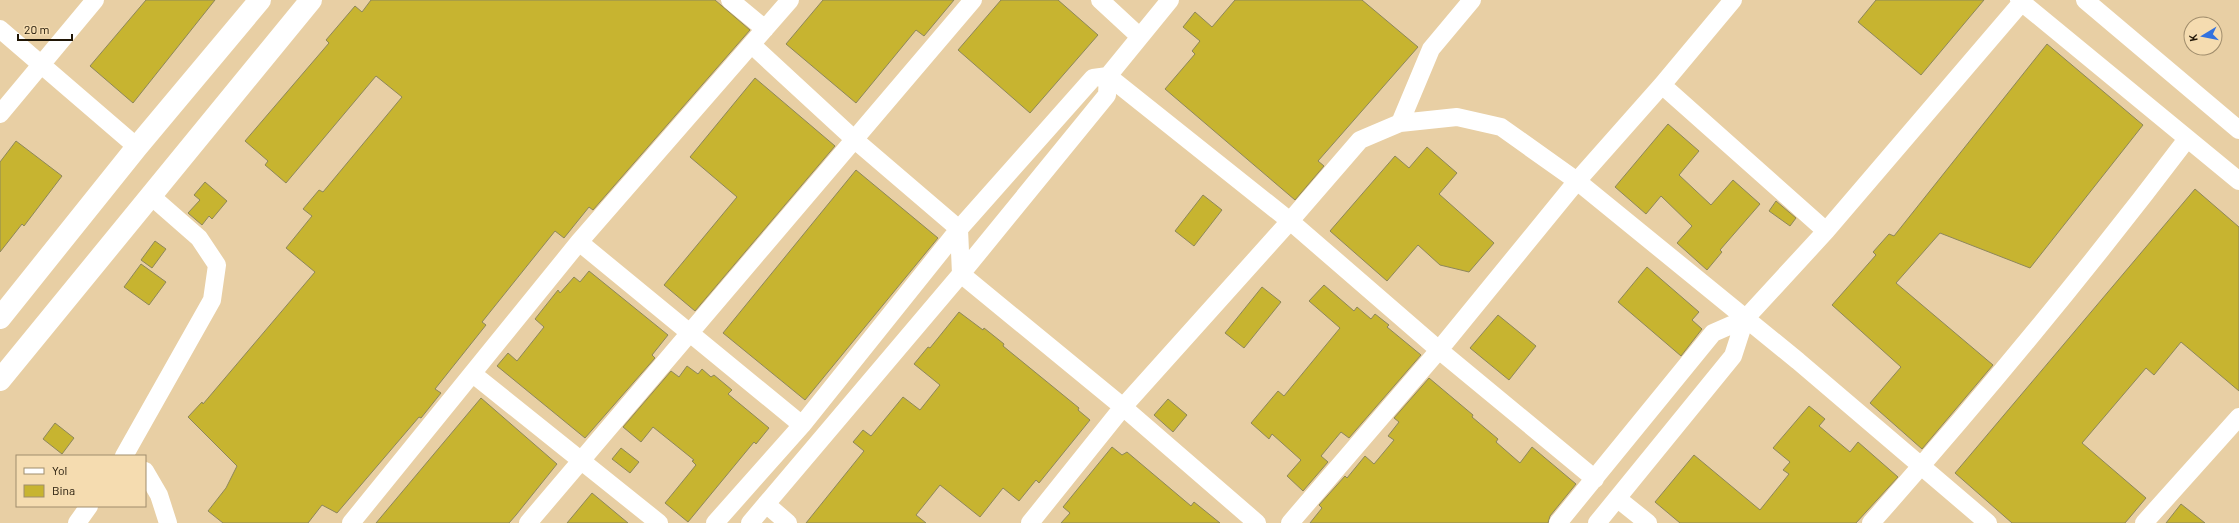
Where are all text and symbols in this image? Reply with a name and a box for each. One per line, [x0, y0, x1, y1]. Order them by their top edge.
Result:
scale bar [18, 16, 72, 42]
north arrow [2183, 16, 2223, 56]
text: 20 m [24, 22, 50, 36]
text: K [2186, 33, 2200, 42]
legend [16, 455, 146, 507]
text: Yol [52, 463, 67, 477]
text: Bina [52, 483, 75, 497]

